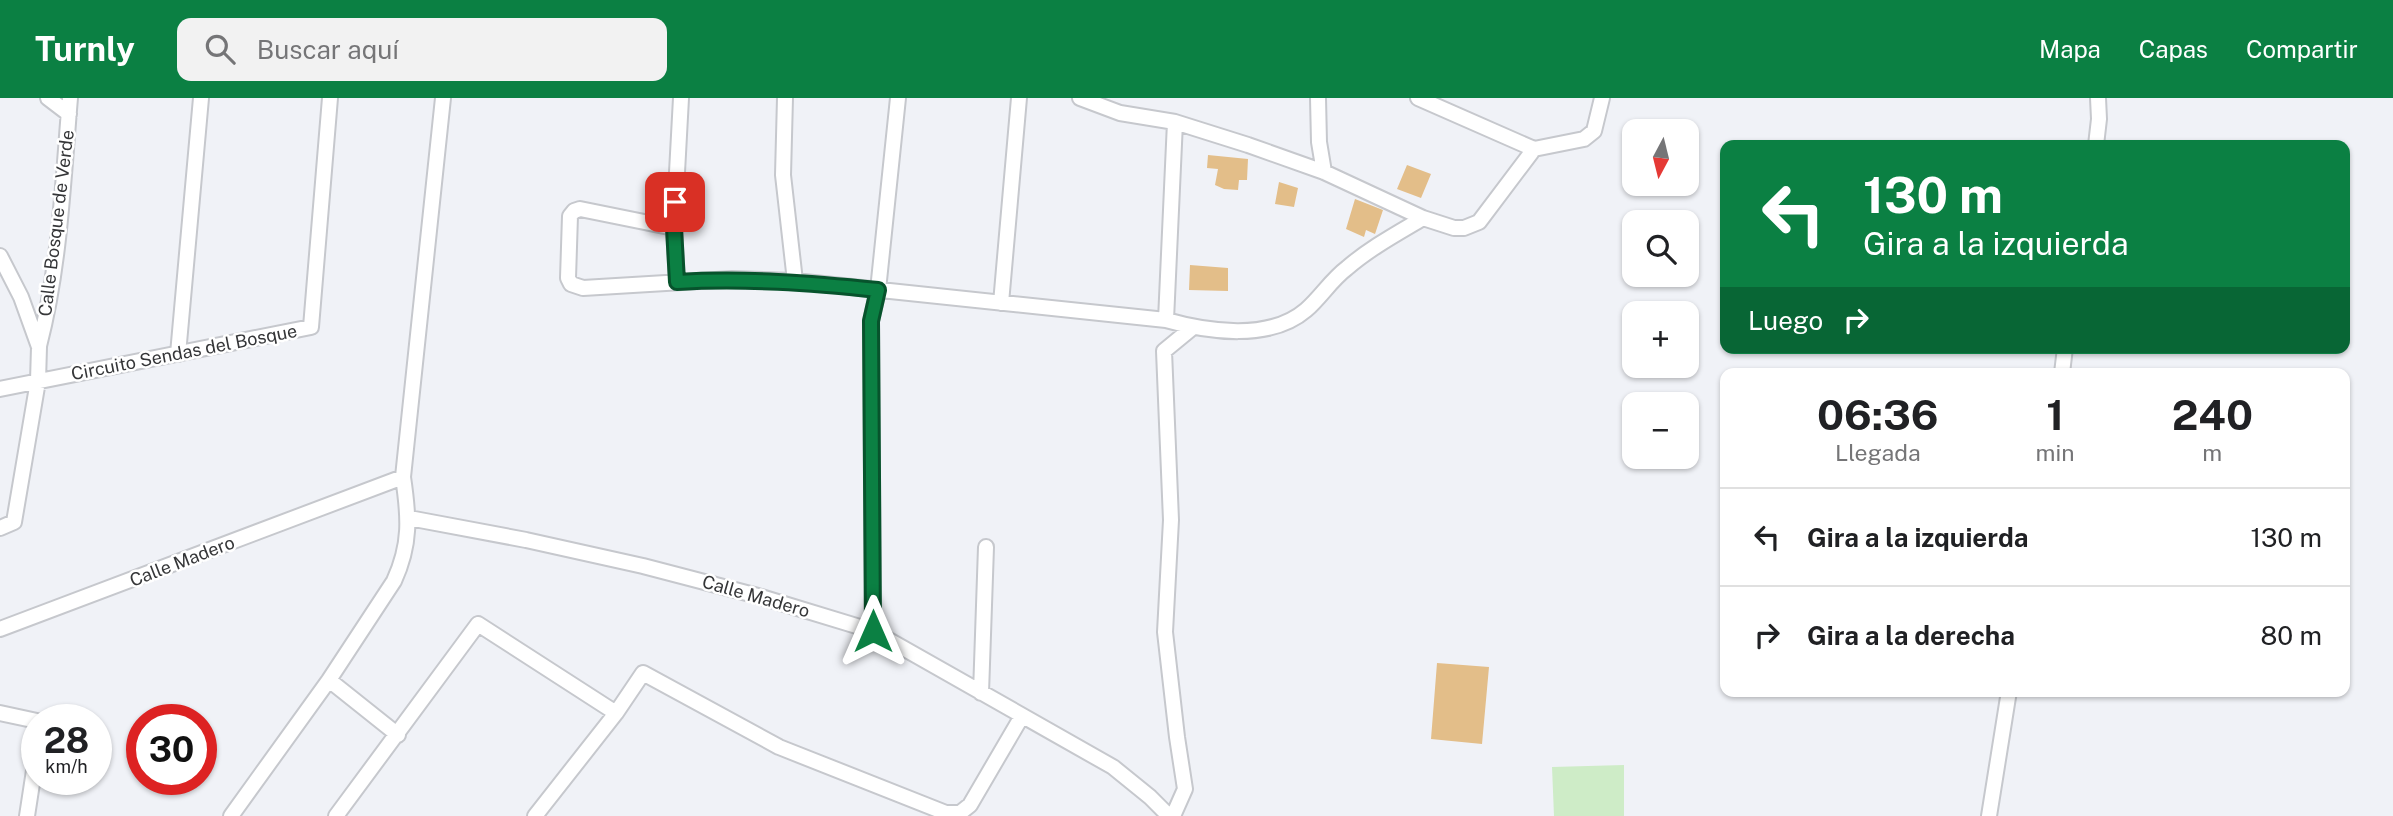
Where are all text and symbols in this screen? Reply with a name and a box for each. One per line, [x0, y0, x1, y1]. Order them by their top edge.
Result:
search box [177, 18, 667, 81]
text: Turnly [35, 30, 135, 68]
icon: search [201, 30, 239, 68]
text: Buscar aquí [257, 34, 399, 65]
text: Mapa [2039, 35, 2101, 63]
text: Capas [2139, 35, 2208, 63]
text: Compartir [2246, 35, 2358, 63]
north arrow [1622, 119, 1699, 196]
map controls [1622, 119, 1699, 469]
street label: Calle Bosque de Verde [34, 129, 78, 317]
text: 130 m [1863, 166, 2003, 224]
icon: left [1748, 168, 1839, 259]
pin [645, 172, 705, 232]
icon: arrive [656, 183, 694, 221]
button: search [1622, 210, 1699, 287]
text: Gira a la izquierda [1863, 225, 2129, 262]
button: + [1622, 301, 1699, 378]
icon: right [1837, 301, 1875, 339]
text: Luego [1748, 305, 1823, 336]
street label: Circuito Sendas del Bosque [69, 320, 299, 384]
text: 06:36 [1817, 390, 1939, 439]
text: 1 [2046, 390, 2064, 439]
text: 240 [2172, 390, 2253, 439]
button: − [1622, 392, 1699, 469]
text: Llegada [1835, 439, 1921, 466]
text: min [2036, 439, 2075, 466]
text: m [2202, 439, 2222, 466]
icon: left [1748, 518, 1786, 556]
text: Gira a la izquierda [1807, 522, 2029, 553]
text: 130 m [2250, 522, 2322, 553]
street label: Calle Madero [127, 531, 237, 591]
street label: Calle Madero [700, 571, 812, 621]
position arrow [836, 594, 910, 668]
icon: right [1748, 616, 1786, 654]
text: Gira a la derecha [1807, 620, 2015, 651]
text: 80 m [2261, 620, 2322, 651]
speed limit sign: 30 [126, 704, 217, 795]
text: 28 [44, 720, 89, 761]
text: km/h [45, 756, 88, 777]

